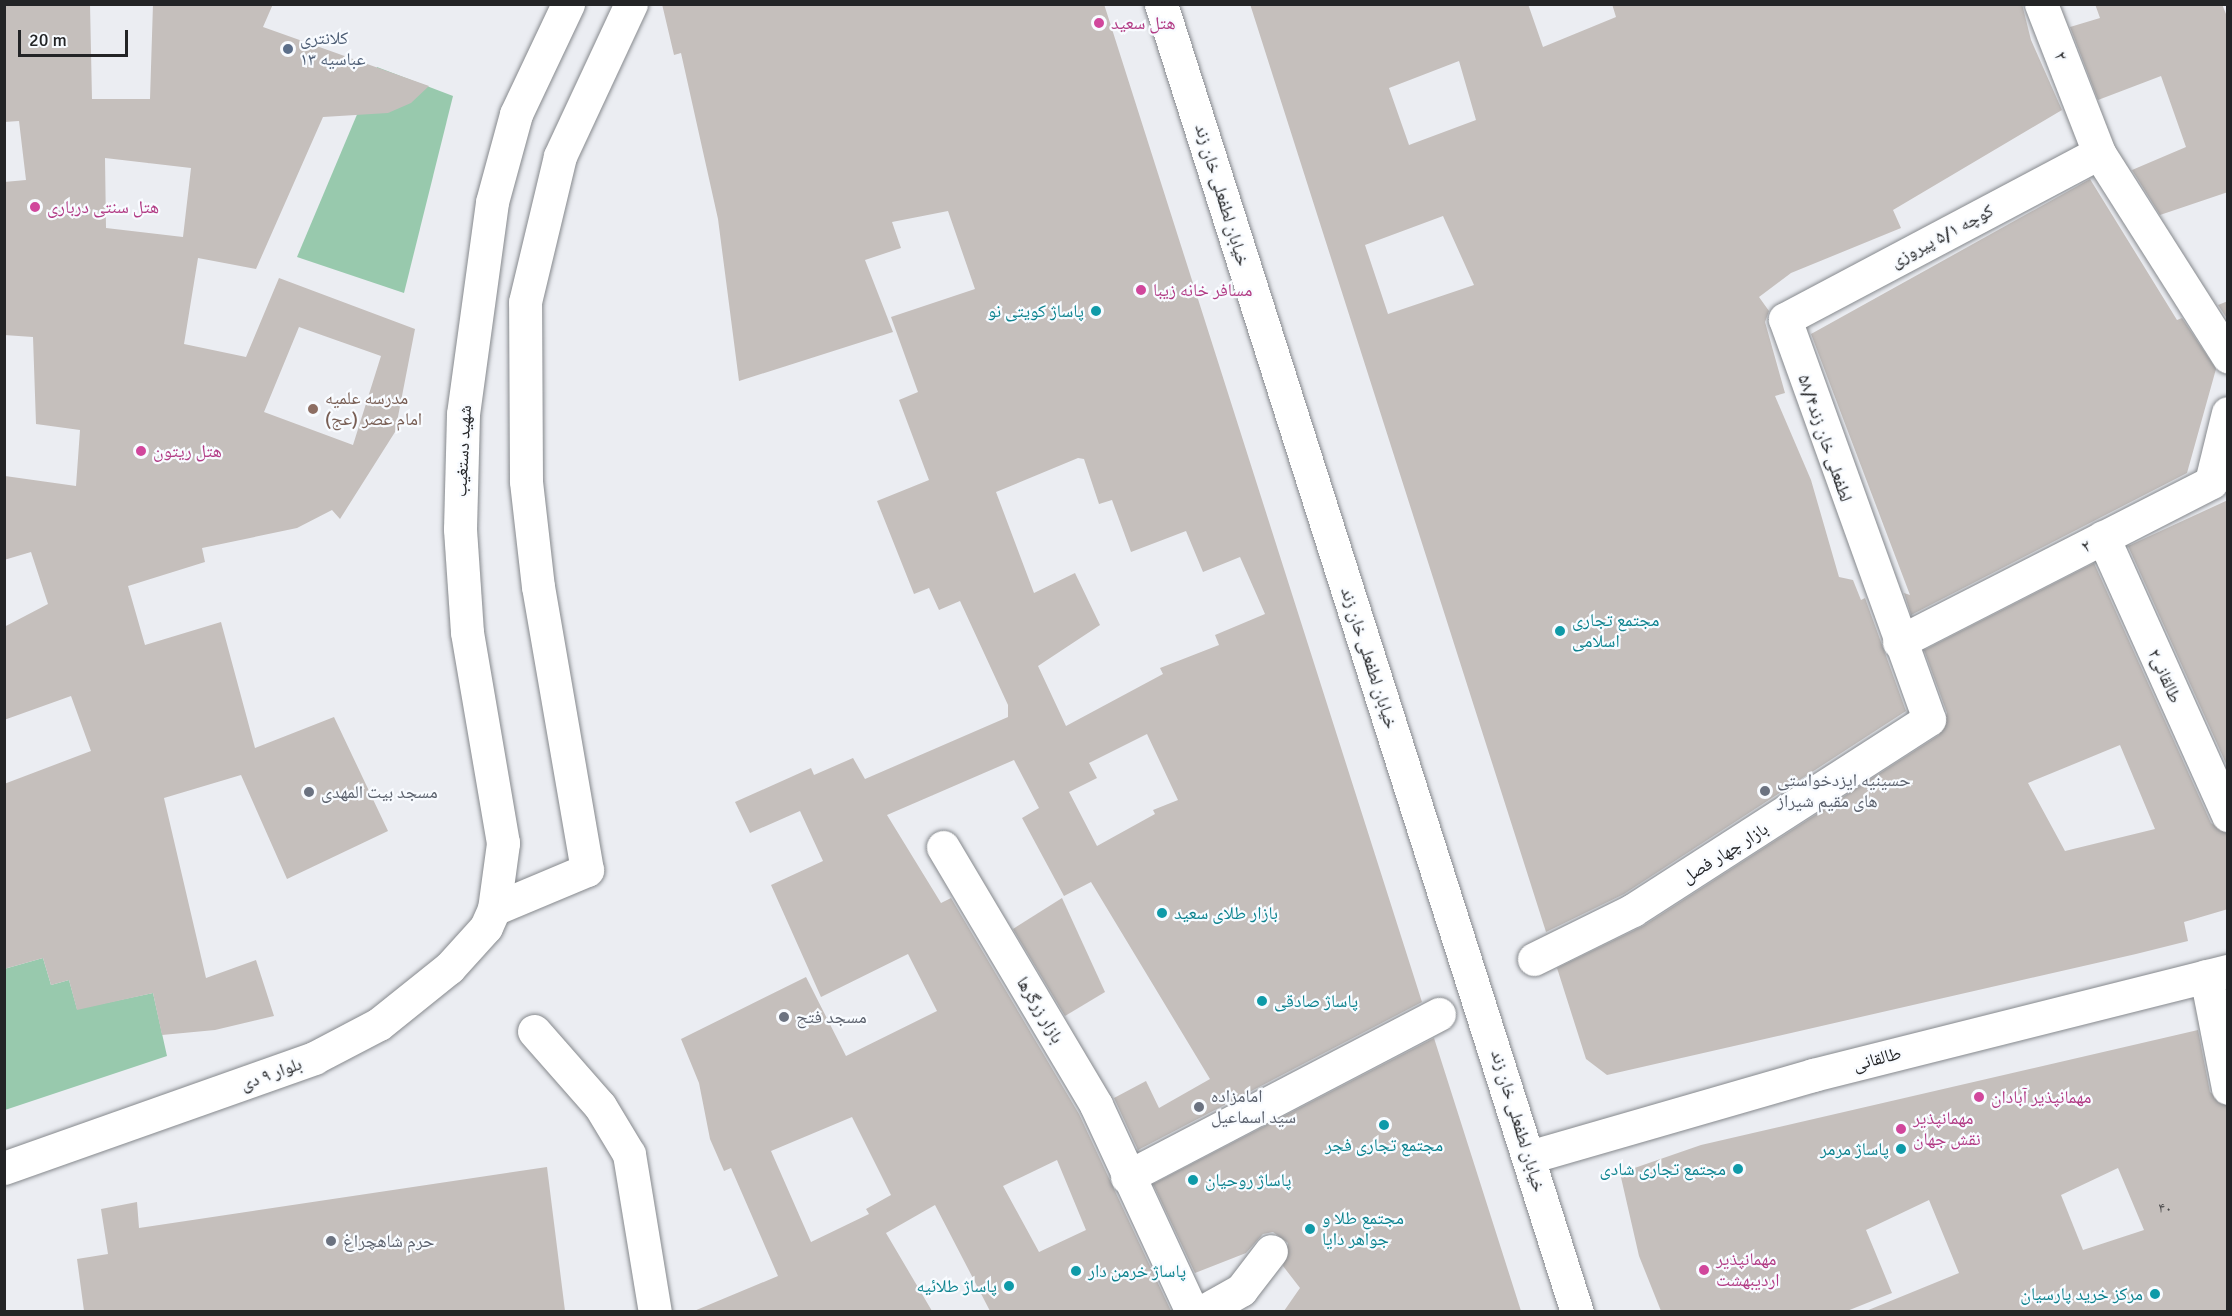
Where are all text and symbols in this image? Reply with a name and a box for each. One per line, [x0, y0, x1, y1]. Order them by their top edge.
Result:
place label: هتل سعيد [1111, 12, 1176, 34]
marker: هتل سعيد [1092, 16, 1106, 30]
scale bar [21, 18, 130, 56]
place label: کلانتری ۱۳ عباسیه [300, 28, 365, 70]
text: 20 m [29, 29, 67, 51]
marker: کلانتری ۱۳ عباسیه [281, 42, 295, 56]
street label: ۲ [2049, 48, 2073, 64]
street label: خیابان لطفعلی خان زند [1190, 121, 1254, 269]
place label: هتل سنتی درباری [47, 196, 159, 218]
marker: هتل سنتی درباری [28, 200, 42, 214]
street label: کوچه ۵/۱ پیروزی [1887, 200, 1997, 272]
place label: مسافر خانه زیبا [1153, 279, 1252, 301]
marker: مسافر خانه زیبا [1134, 283, 1148, 297]
place label: پاساژ کویتی نو [988, 300, 1084, 322]
marker: پاساژ کویتی نو [1089, 304, 1103, 318]
street label: لطفعلی خان زند۵۸/۴ [1793, 372, 1857, 504]
place label: مدرسه علمیه امام عصر (عج) [325, 388, 422, 430]
marker: مدرسه علمیه امام عصر (عج) [306, 402, 320, 416]
street label: شهید دستغیب [450, 404, 476, 498]
place label: هتل ریتون [153, 440, 222, 462]
marker: هتل ریتون [134, 444, 148, 458]
street label: ۲ [2077, 535, 2095, 557]
street label: خیابان لطفعلی خان زند [1336, 584, 1402, 732]
place label: مجتمع تجاری اسلامی [1572, 610, 1659, 652]
marker: مجتمع تجاری اسلامی [1553, 624, 1567, 638]
street label: طالقانی۲ [2144, 645, 2186, 707]
place label: حسینیه ایزدخواستی های مقیم شیراز [1777, 770, 1911, 812]
place label: مسجد بیت المهدی [321, 781, 438, 803]
marker: حسینیه ایزدخواستی های مقیم شیراز [1758, 784, 1772, 798]
marker: مسجد بیت المهدی [302, 785, 316, 799]
street label: بازار چهار فصل [1678, 818, 1772, 888]
place label: بازار طلای سعید [1174, 902, 1278, 924]
marker: بازار طلای سعید [1155, 906, 1169, 920]
street label: بازار زرگرها [1012, 973, 1068, 1047]
place label: پاساژ صادقی [1274, 990, 1358, 1012]
marker: پاساژ صادقی [1255, 994, 1269, 1008]
place label: مسجد فتح [796, 1006, 867, 1028]
marker: مسجد فتح [777, 1010, 791, 1024]
street label: طالقانی [1850, 1042, 1904, 1076]
street label: خیابان لطفعلی خان زند [1486, 1047, 1550, 1195]
street label: بلوار ۹ دی [237, 1053, 305, 1095]
place label: امامزاده سید اسماعیل [1211, 1086, 1296, 1128]
place label: مهمانپذیر آبادان [1991, 1086, 2091, 1108]
marker: مهمانپذیر آبادان [1972, 1090, 1986, 1104]
marker: امامزاده سید اسماعیل [1192, 1100, 1206, 1114]
place label: مهمانپذیر نقش جهان [1913, 1108, 1981, 1150]
marker: مجتمع تجاری فجر [1377, 1118, 1391, 1132]
marker: مهمانپذیر نقش جهان [1894, 1122, 1908, 1136]
place label: مجتمع تجاری فجر [1325, 1134, 1443, 1156]
place label: پاساژ مرمر [1820, 1138, 1889, 1160]
marker: پاساژ مرمر [1894, 1142, 1908, 1156]
place label: مجتمع تجاری شادی [1600, 1158, 1726, 1180]
marker: مجتمع تجاری شادی [1731, 1162, 1745, 1176]
place label: پاساژ روحیان [1205, 1169, 1291, 1191]
marker: پاساژ روحیان [1186, 1173, 1200, 1187]
house number: ۴۰ [2158, 1200, 2172, 1218]
place label: مجتمع طلا و جواهر دایا [1322, 1208, 1404, 1250]
marker: مجتمع طلا و جواهر دایا [1303, 1222, 1317, 1236]
place label: حرم شاهچراغ [343, 1230, 434, 1252]
marker: حرم شاهچراغ [324, 1234, 338, 1248]
place label: مهمانپذیر اردیبهشت [1716, 1249, 1780, 1292]
place label: پاساژ خرمن دار [1088, 1260, 1186, 1282]
marker: مهمانپذیر اردیبهشت [1697, 1263, 1711, 1277]
marker: پاساژ خرمن دار [1069, 1264, 1083, 1278]
place label: پاساژ طلائیه [917, 1275, 997, 1297]
marker: پاساژ طلائیه [1002, 1279, 1016, 1293]
place label: مرکز خرید پارسیان [2020, 1283, 2143, 1305]
marker: مرکز خرید پارسیان [2148, 1287, 2162, 1301]

